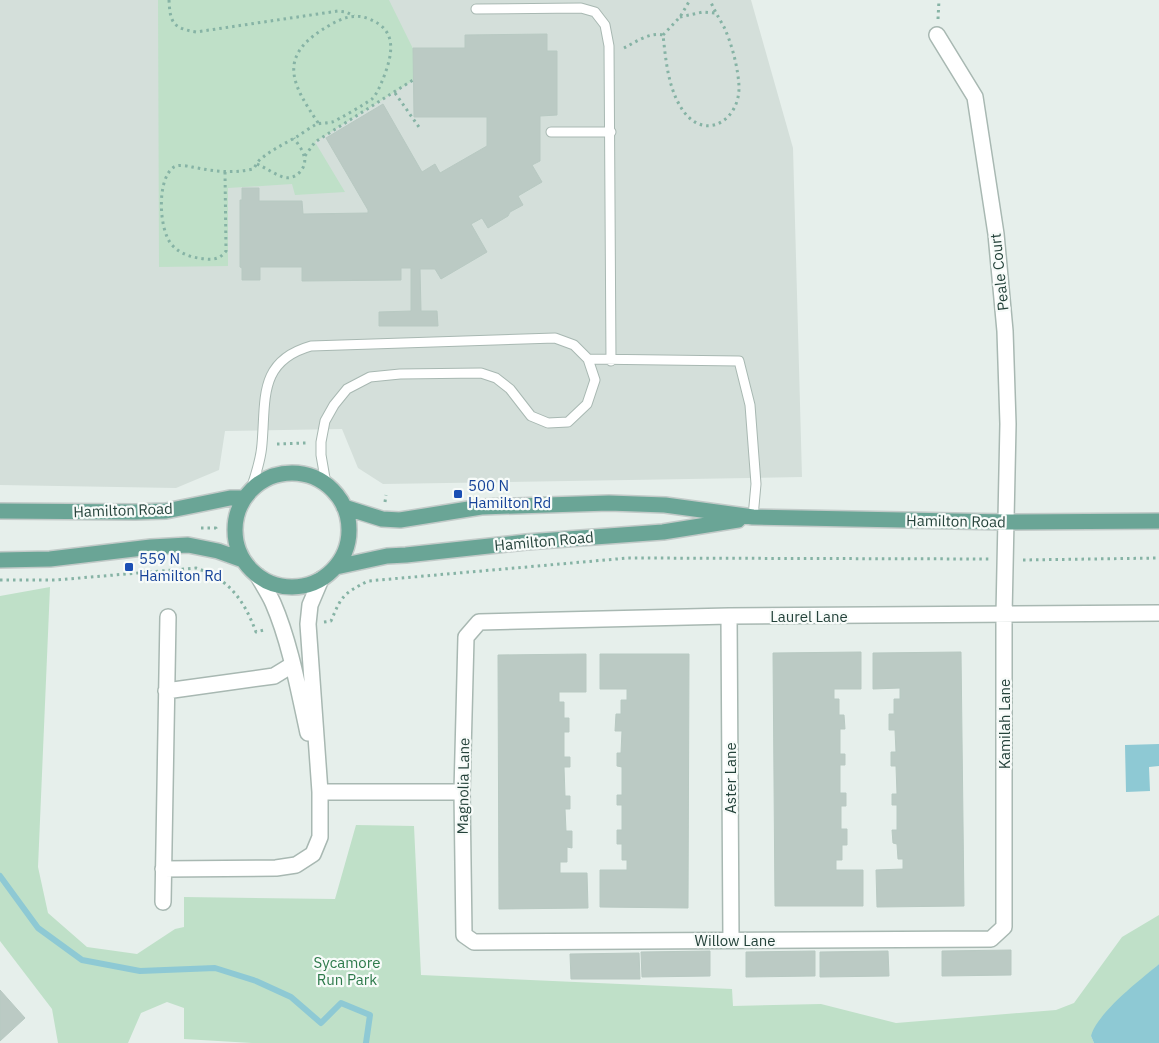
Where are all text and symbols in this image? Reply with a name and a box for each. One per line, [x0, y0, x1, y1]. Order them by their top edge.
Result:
street label: Peale Court [985, 232, 1013, 312]
place label: 500 N Hamilton Rd [468, 476, 551, 512]
marker: 500 N Hamilton Rd [452, 488, 464, 500]
street label: Hamilton Road [73, 499, 173, 521]
street label: Hamilton Road [906, 511, 1006, 531]
street label: Hamilton Road [494, 527, 594, 555]
place label: 559 N Hamilton Rd [139, 549, 222, 585]
marker: 559 N Hamilton Rd [123, 561, 135, 573]
street label: Laurel Lane [770, 607, 848, 626]
street label: Kamilah Lane [995, 679, 1014, 769]
street label: Magnolia Lane [453, 737, 473, 835]
street label: Aster Lane [721, 742, 740, 814]
street label: Willow Lane [695, 931, 775, 950]
park label: Sycamore Run Park [314, 953, 380, 989]

